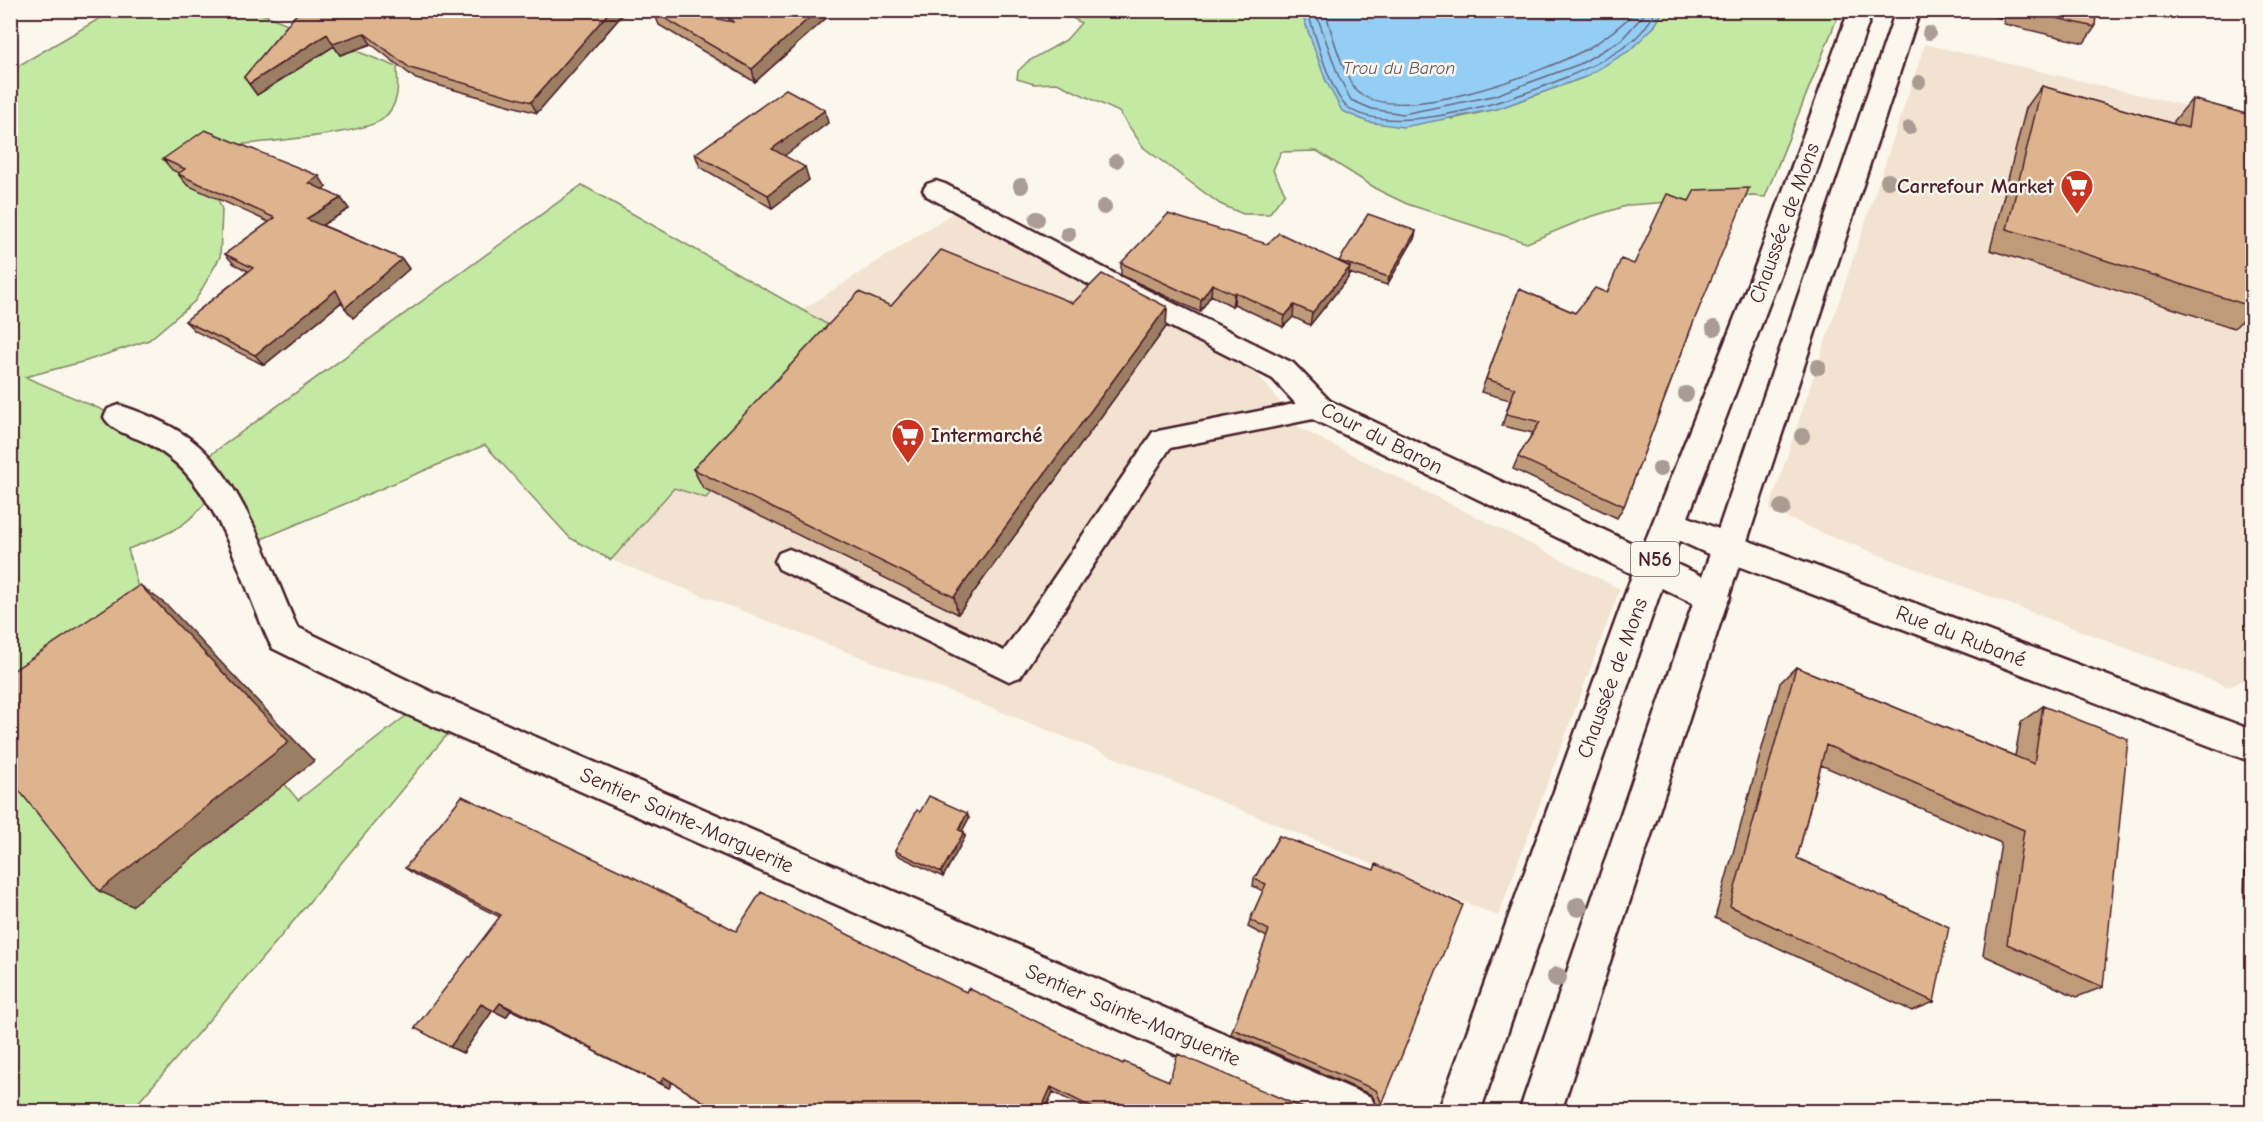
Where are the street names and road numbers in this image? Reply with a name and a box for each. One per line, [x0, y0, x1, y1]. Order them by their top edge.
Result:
street label: Chaussée de Mons [1744, 140, 1824, 306]
street label: Cour du Baron [1317, 397, 1447, 479]
road number: N56 [1631, 542, 1679, 576]
street label: Chaussée de Mons [1572, 595, 1652, 761]
street label: Rue du Rubané [1893, 600, 2029, 672]
street label: Sentier Sainte-Marguerite [577, 762, 797, 878]
street label: Sentier Sainte-Marguerite [1022, 959, 1244, 1071]

